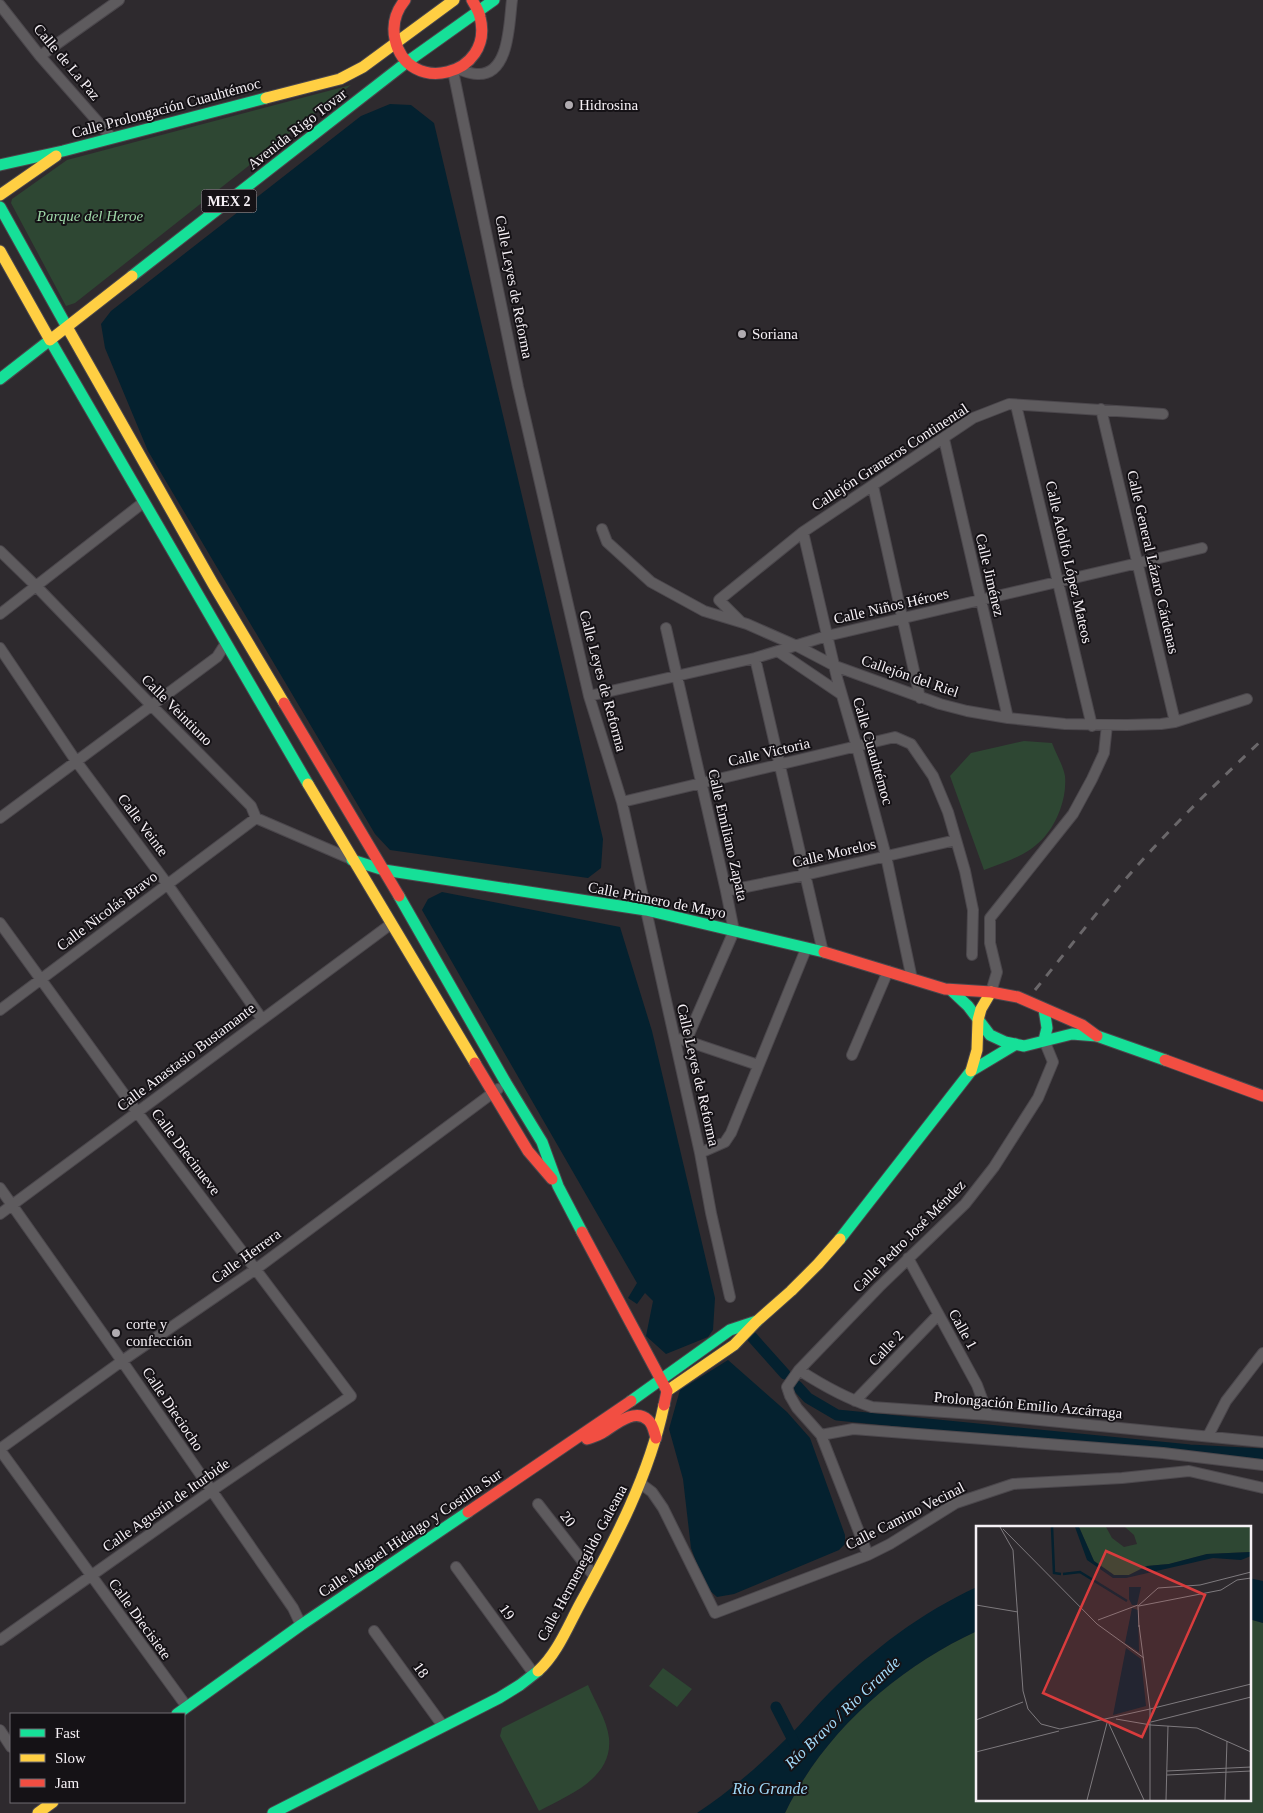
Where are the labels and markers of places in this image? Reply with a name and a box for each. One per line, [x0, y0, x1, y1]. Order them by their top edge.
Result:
place label: Hidrosina [579, 97, 639, 113]
marker: Hidrosina [563, 99, 575, 111]
place label: Soriana [752, 326, 798, 342]
marker: Soriana [736, 328, 748, 340]
place label: corte y confección [126, 1316, 192, 1349]
marker: corte y confección [110, 1327, 122, 1339]

